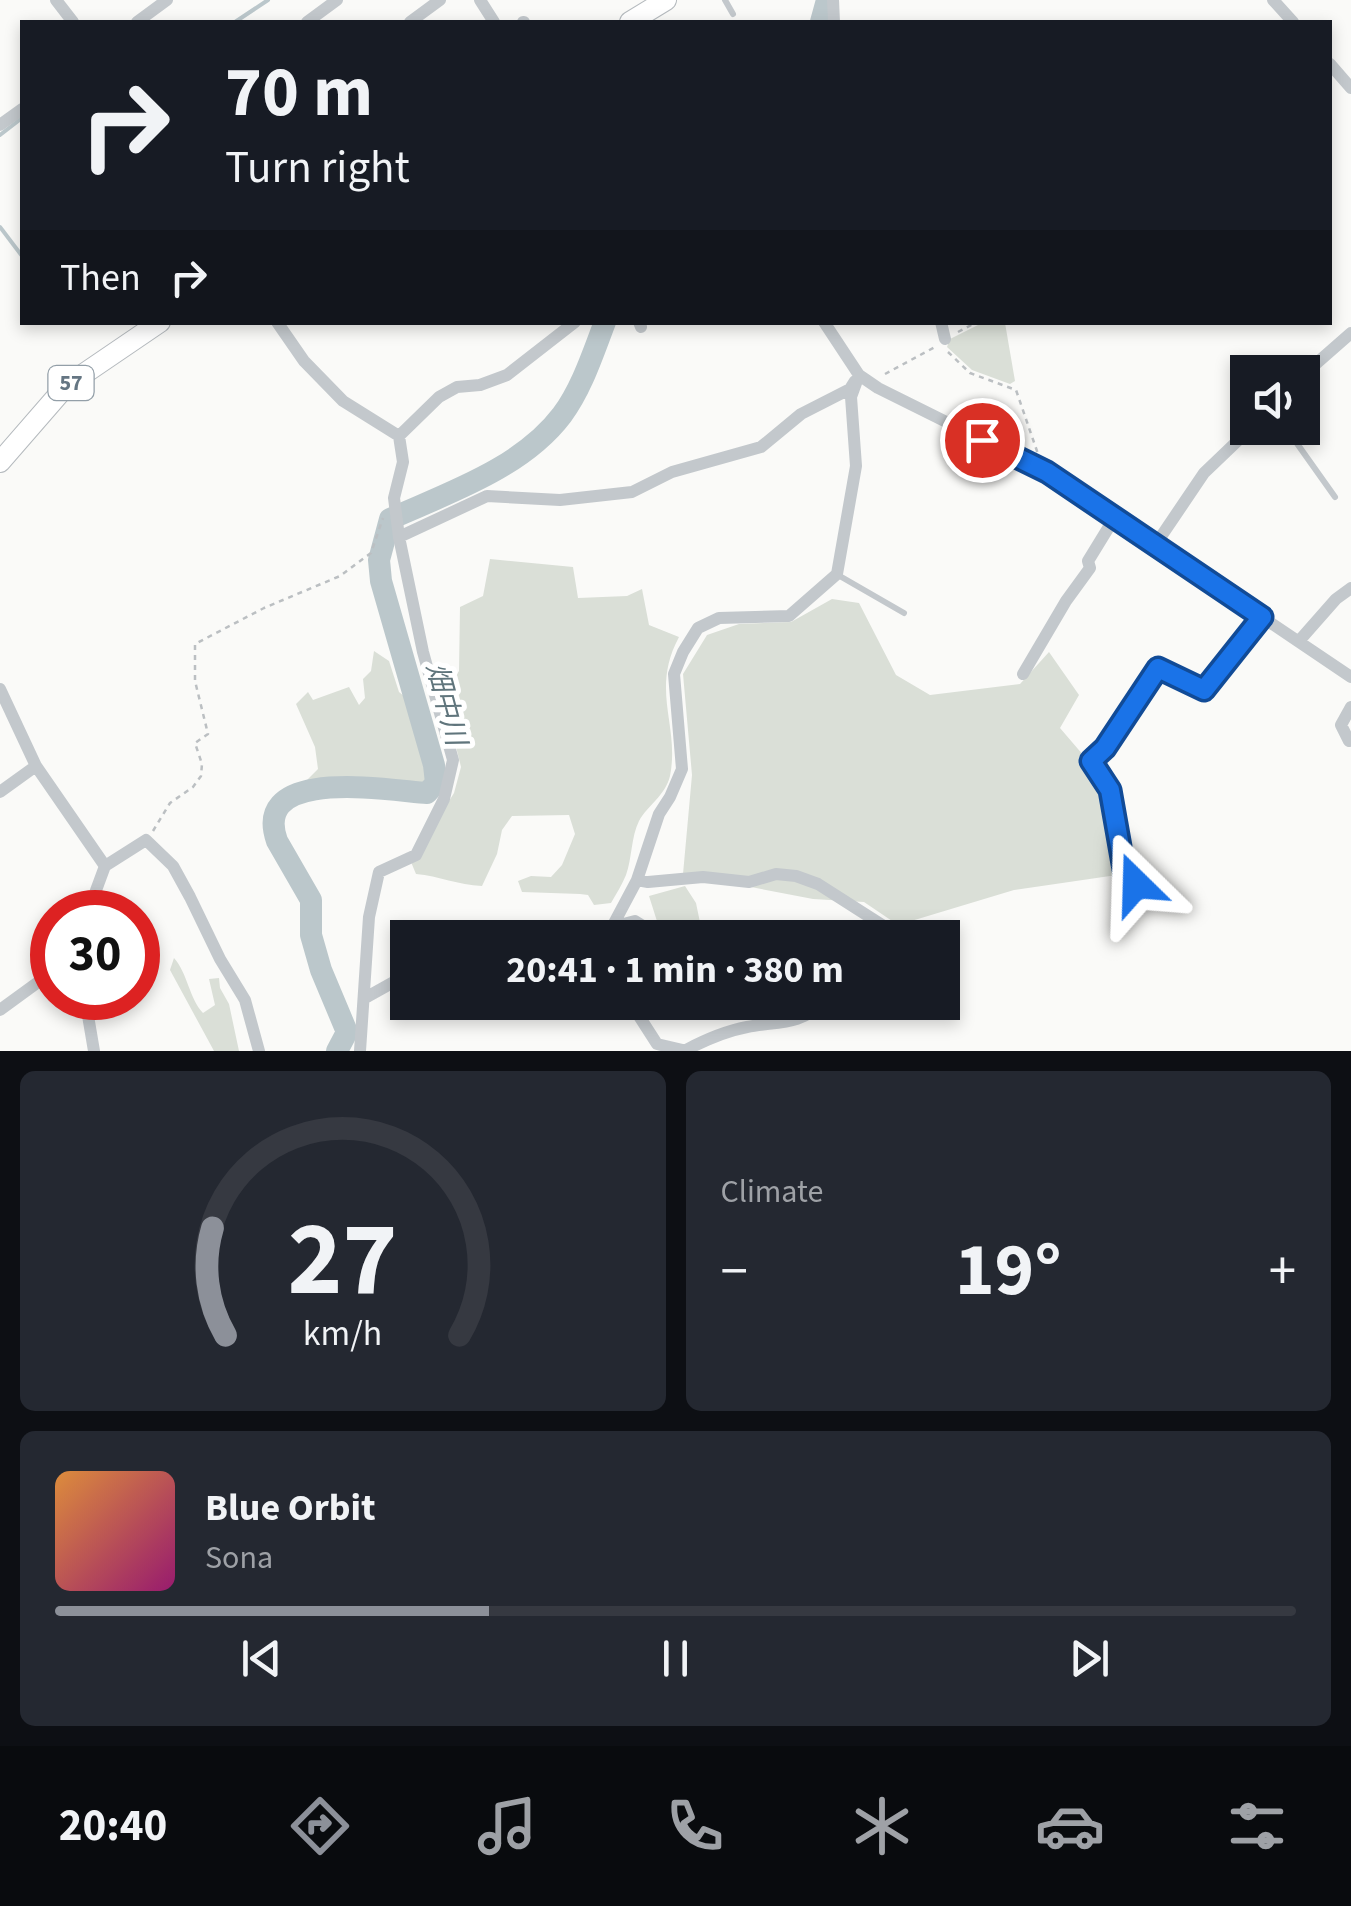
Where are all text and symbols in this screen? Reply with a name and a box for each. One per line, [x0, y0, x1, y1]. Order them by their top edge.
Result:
text: 70 m [225, 43, 373, 143]
icon: right [60, 60, 190, 190]
text: Turn right [225, 136, 410, 200]
icon: right [161, 250, 216, 305]
text: Then [60, 251, 141, 305]
map controls [1230, 355, 1320, 445]
button: sound [1230, 355, 1320, 445]
road number: 57 [48, 366, 94, 400]
pin [940, 398, 1025, 483]
icon: arrive [955, 413, 1010, 468]
water label: 畑中川 [416, 658, 477, 753]
position arrow [1084, 832, 1188, 936]
speed limit sign: 30 [30, 890, 160, 1020]
text: 20:41 · 1 min · 380 m [506, 943, 844, 997]
text: Climate [721, 1169, 823, 1215]
text: 27 [288, 1187, 398, 1335]
text: 19° [955, 1217, 1062, 1324]
text: − [721, 1233, 748, 1311]
text: + [1269, 1233, 1296, 1311]
text: km/h [303, 1308, 382, 1359]
text: Blue Orbit [205, 1481, 376, 1535]
text: Sona [205, 1535, 273, 1581]
icon: previous [234, 1631, 289, 1686]
icon: pause [648, 1631, 703, 1686]
icon: next [1062, 1631, 1117, 1686]
icon: directions [285, 1791, 355, 1861]
icon: music [472, 1791, 542, 1861]
icon: phone [660, 1791, 730, 1861]
icon: climate [847, 1791, 917, 1861]
icon: car [1035, 1791, 1105, 1861]
icon: filters [1222, 1791, 1292, 1861]
text: 20:40 [59, 1794, 167, 1858]

